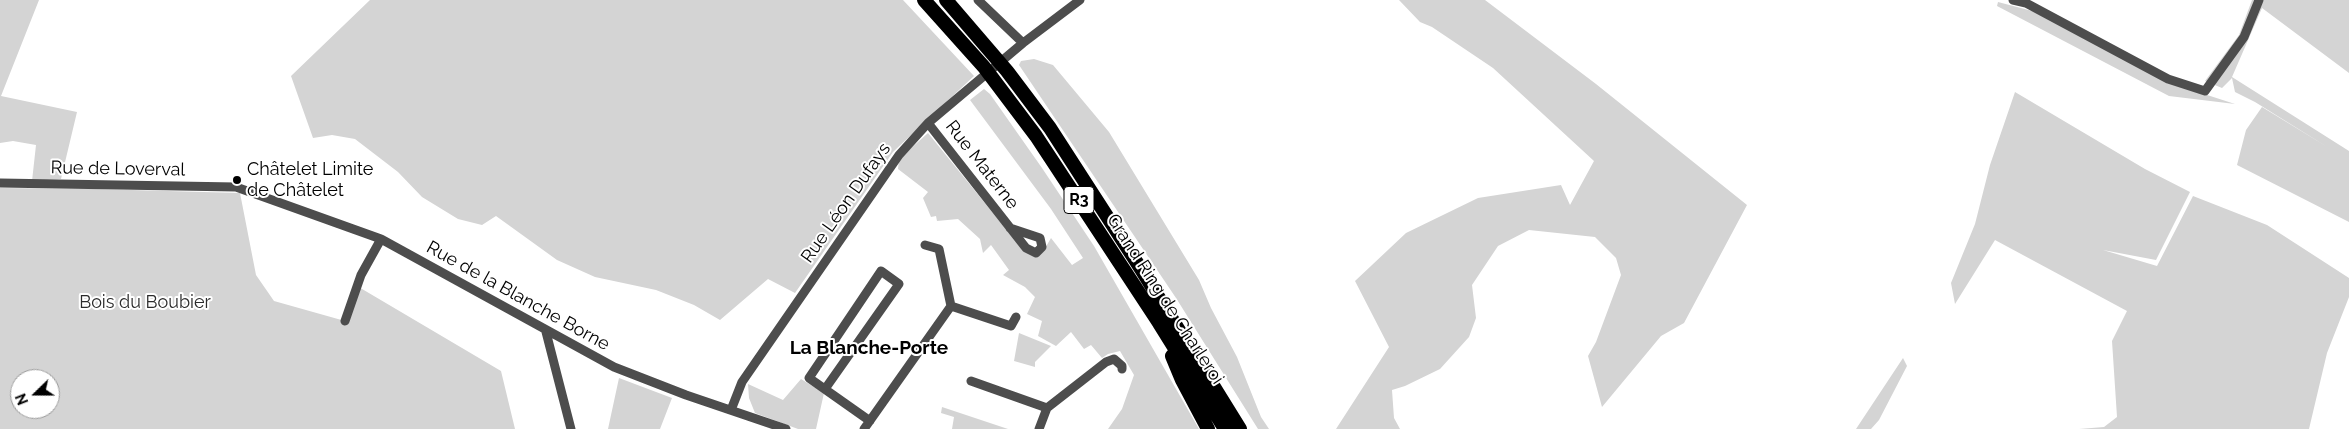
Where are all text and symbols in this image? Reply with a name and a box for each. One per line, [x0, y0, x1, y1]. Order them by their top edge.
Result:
street label: Rue Materne [941, 116, 1023, 214]
street label: Rue Léon Dufays [797, 139, 895, 267]
street label: Rue de Loverval [50, 157, 186, 181]
place label: Châtelet Limite de Châtelet [247, 159, 373, 202]
marker: Châtelet Limite de Châtelet [231, 174, 243, 186]
road number: R3 [1064, 186, 1094, 214]
street label: Grand Ring de Charleroi [1102, 210, 1228, 388]
street label: Rue de la Blanche Borne [423, 237, 613, 355]
park label: Bois du Boubier [79, 292, 211, 314]
district label: La Blanche-Porte [790, 337, 948, 359]
north arrow [10, 369, 60, 419]
text: N [13, 391, 31, 407]

